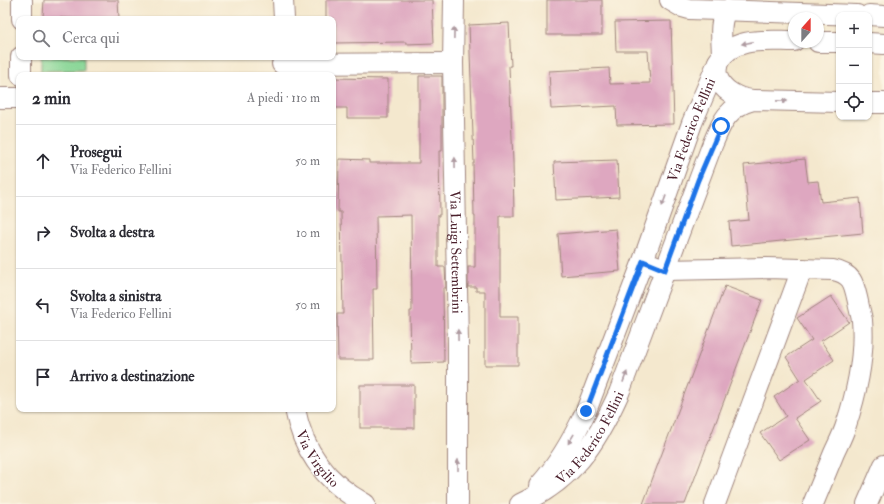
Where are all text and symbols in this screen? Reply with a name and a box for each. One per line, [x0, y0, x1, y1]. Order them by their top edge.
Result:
north arrow [788, 12, 824, 48]
map controls [836, 12, 872, 120]
button: + [836, 12, 872, 48]
search box [16, 16, 336, 60]
one-way arrow [451, 26, 457, 39]
icon: search [30, 27, 52, 49]
text: Cerca qui [62, 29, 120, 48]
one-way arrow [741, 40, 754, 46]
button: − [836, 48, 872, 84]
street label: Via Federico Fellini [663, 75, 719, 184]
button: locate [836, 84, 872, 120]
text: 2 min [32, 88, 71, 109]
text: A piedi · 110 m [247, 90, 320, 106]
one-way arrow [776, 98, 789, 104]
route start [712, 117, 730, 135]
text: Prosegui [70, 143, 122, 162]
icon: ahead [32, 150, 54, 172]
text: 50 m [295, 153, 320, 169]
one-way arrow [452, 156, 458, 169]
text: Via Federico Fellini [70, 162, 172, 178]
street label: Via Luigi Settembrini [447, 190, 466, 314]
one-way arrow [661, 195, 667, 207]
icon: right [32, 222, 54, 244]
text: Svolta a destra [70, 223, 154, 242]
text: 10 m [296, 225, 320, 241]
text: Svolta a sinistra [70, 287, 162, 306]
icon: left [32, 294, 54, 316]
text: 50 m [295, 297, 320, 313]
text: Via Federico Fellini [70, 306, 172, 322]
one-way arrow [455, 328, 461, 341]
icon: arrive [32, 366, 54, 388]
text: Arrivo a destinazione [70, 367, 195, 386]
one-way arrow [622, 370, 628, 382]
street label: Via Federico Fellini [552, 388, 627, 488]
route end [577, 402, 595, 420]
street label: Via Virgilio [293, 427, 343, 491]
one-way arrow [567, 434, 575, 444]
one-way arrow [455, 458, 461, 471]

